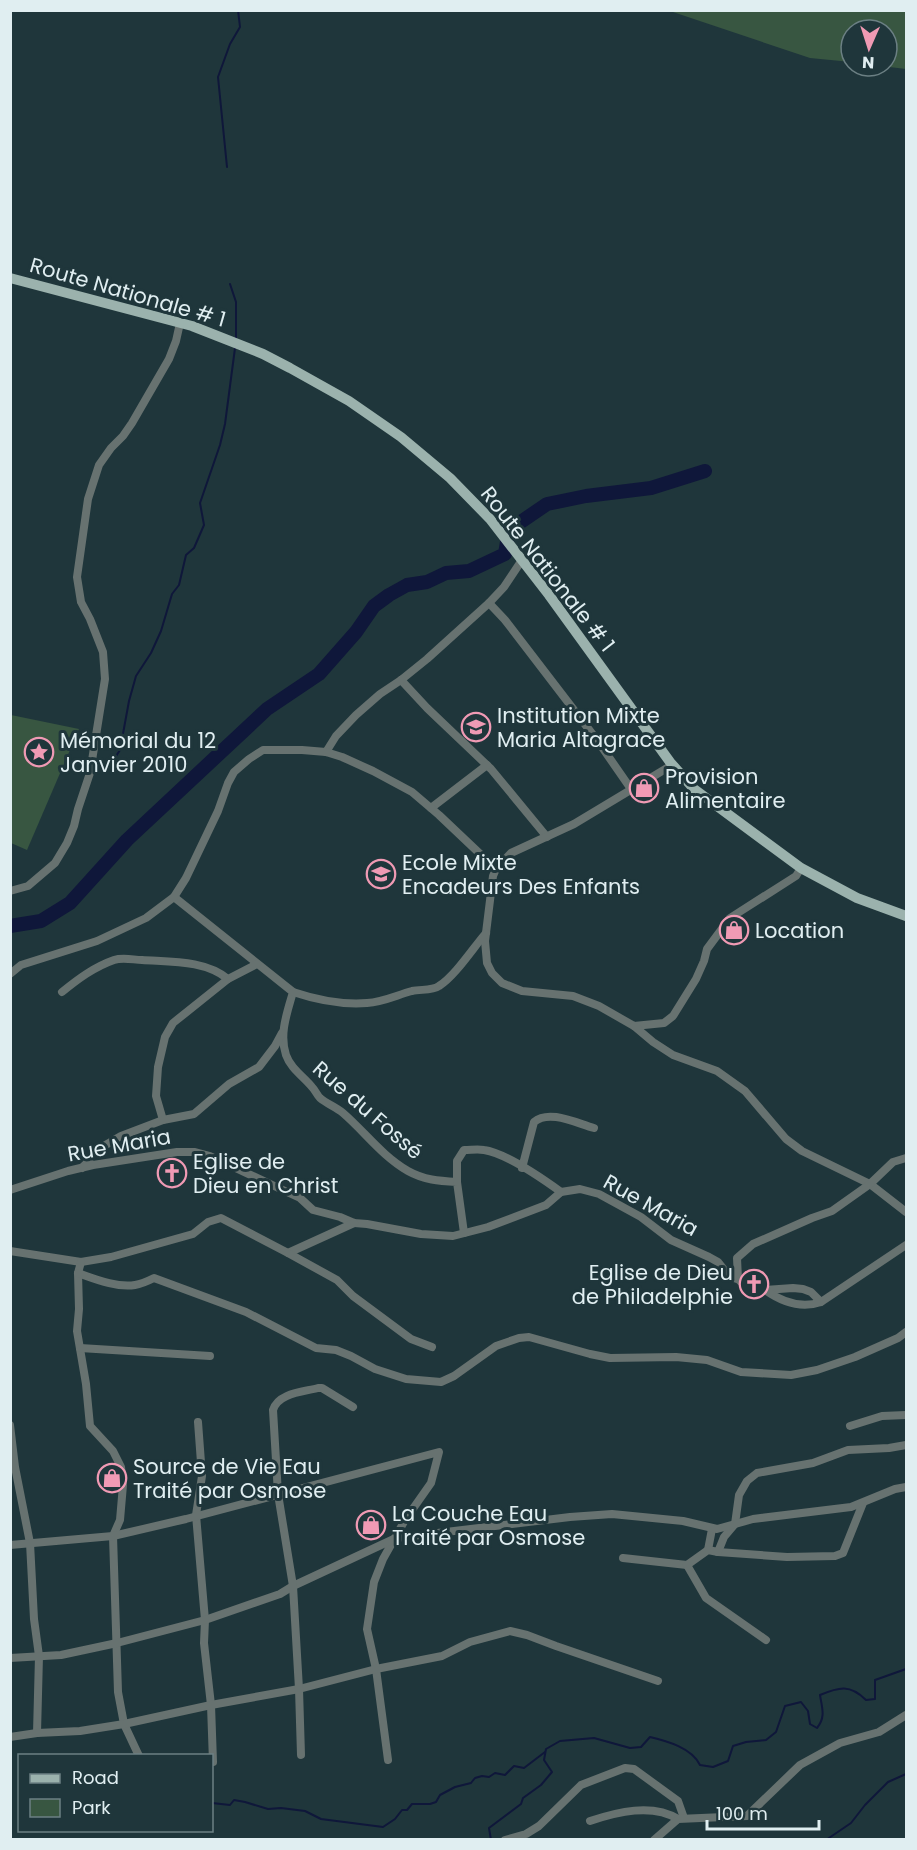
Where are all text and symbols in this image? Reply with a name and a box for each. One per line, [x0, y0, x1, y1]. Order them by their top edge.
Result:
north arrow [839, 18, 899, 78]
text: N [862, 51, 875, 74]
street label: Route Nationale # 1 [27, 250, 229, 334]
street label: Route Nationale # 1 [474, 480, 622, 658]
place label: Institution Mixte Maria Altagrace [497, 701, 665, 754]
school or university icon: Institution Mixte Maria Altagrace [460, 711, 492, 743]
place label: Mémorial du 12 Janvier 2010 [60, 726, 216, 779]
place icon: Mémorial du 12 Janvier 2010 [23, 736, 55, 768]
place label: Provision Alimentaire [665, 762, 785, 815]
shop icon: Provision Alimentaire [628, 772, 660, 804]
place label: Ecole Mixte Encadeurs Des Enfants [402, 848, 640, 901]
school or university icon: Ecole Mixte Encadeurs Des Enfants [365, 858, 397, 890]
shop icon: Location [718, 914, 750, 946]
place label: Location [755, 916, 844, 945]
street label: Rue du Fossé [307, 1054, 429, 1166]
street label: Rue Maria [65, 1122, 173, 1168]
place label: Eglise de Dieu en Christ [193, 1147, 338, 1200]
church icon: Eglise de Dieu en Christ [156, 1157, 188, 1189]
street label: Rue Maria [598, 1167, 704, 1243]
place label: Eglise de Dieu de Philadelphie [572, 1258, 733, 1311]
church icon: Eglise de Dieu de Philadelphie [738, 1268, 770, 1300]
place label: Source de Vie Eau Traité par Osmose [133, 1452, 326, 1505]
shop icon: Source de Vie Eau Traité par Osmose [96, 1462, 128, 1494]
place label: La Couche Eau Traité par Osmose [392, 1499, 585, 1552]
shop icon: La Couche Eau Traité par Osmose [355, 1509, 387, 1541]
legend [18, 1754, 213, 1832]
text: Road [72, 1765, 119, 1790]
scale bar [707, 1793, 820, 1831]
text: Park [72, 1795, 111, 1820]
text: 100 m [716, 1801, 768, 1826]

